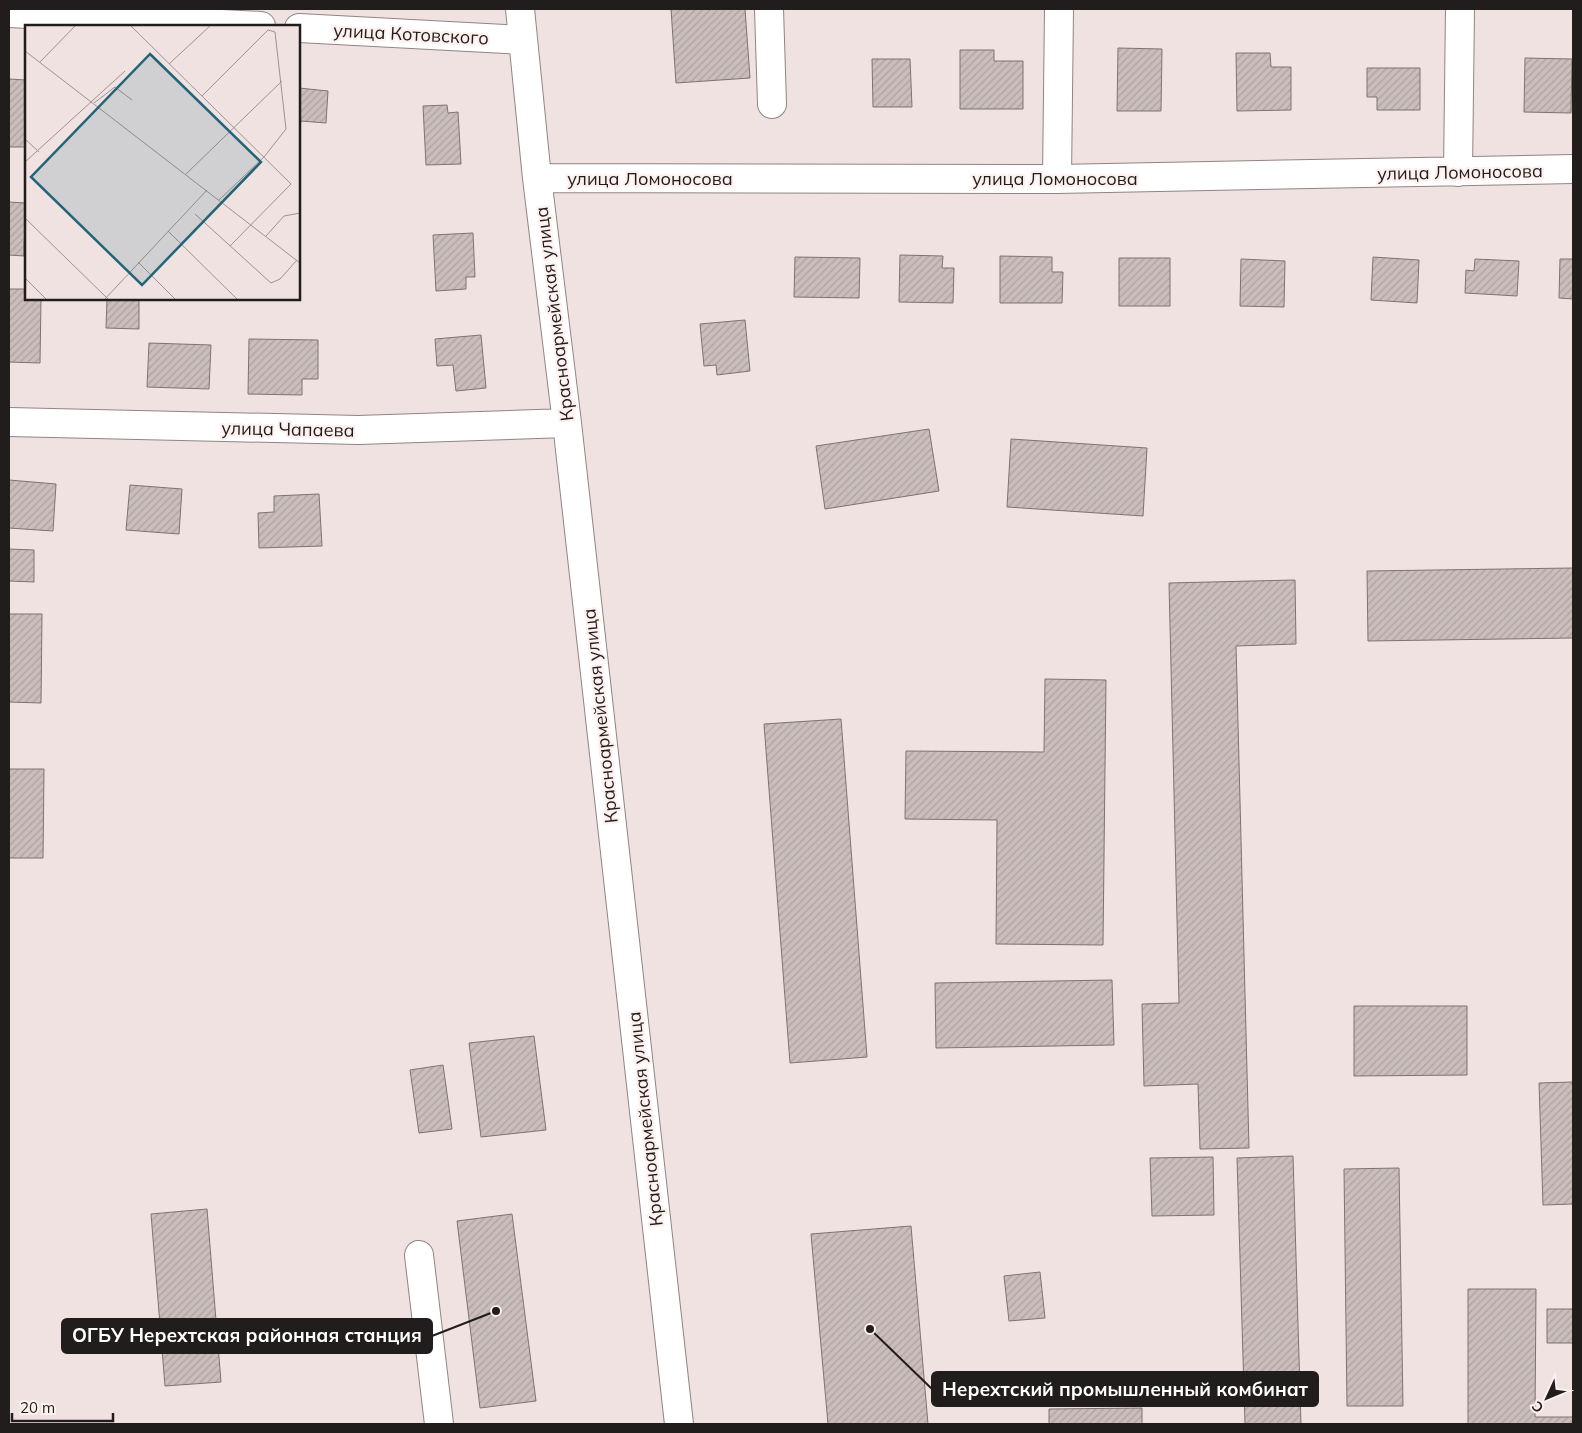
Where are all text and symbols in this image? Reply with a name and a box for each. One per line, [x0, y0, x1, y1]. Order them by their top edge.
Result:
street label: улица Котовского [333, 18, 489, 50]
inset map [25, 25, 300, 300]
street label: улица Ломоносова [1377, 159, 1543, 185]
street label: улица Ломоносова [567, 167, 733, 190]
street label: улица Ломоносова [972, 167, 1138, 190]
street label: Красноармейская улица [529, 206, 579, 422]
street label: улица Чапаева [221, 416, 355, 442]
street label: Красноармейская улица [577, 608, 623, 824]
street label: Красноармейская улица [622, 1011, 668, 1227]
callout: ОГБУ Нерехтская районная станция [62, 1319, 432, 1353]
text: ОГБУ Нерехтская районная станция [72, 1323, 422, 1347]
callout: Нерехтский промышленный комбинат [932, 1372, 1318, 1406]
north arrow [1522, 1373, 1572, 1423]
text: Нерехтский промышленный комбинат [942, 1377, 1309, 1401]
scale bar [12, 1390, 114, 1422]
text: С [1528, 1397, 1547, 1417]
text: 20 m [20, 1398, 55, 1417]

